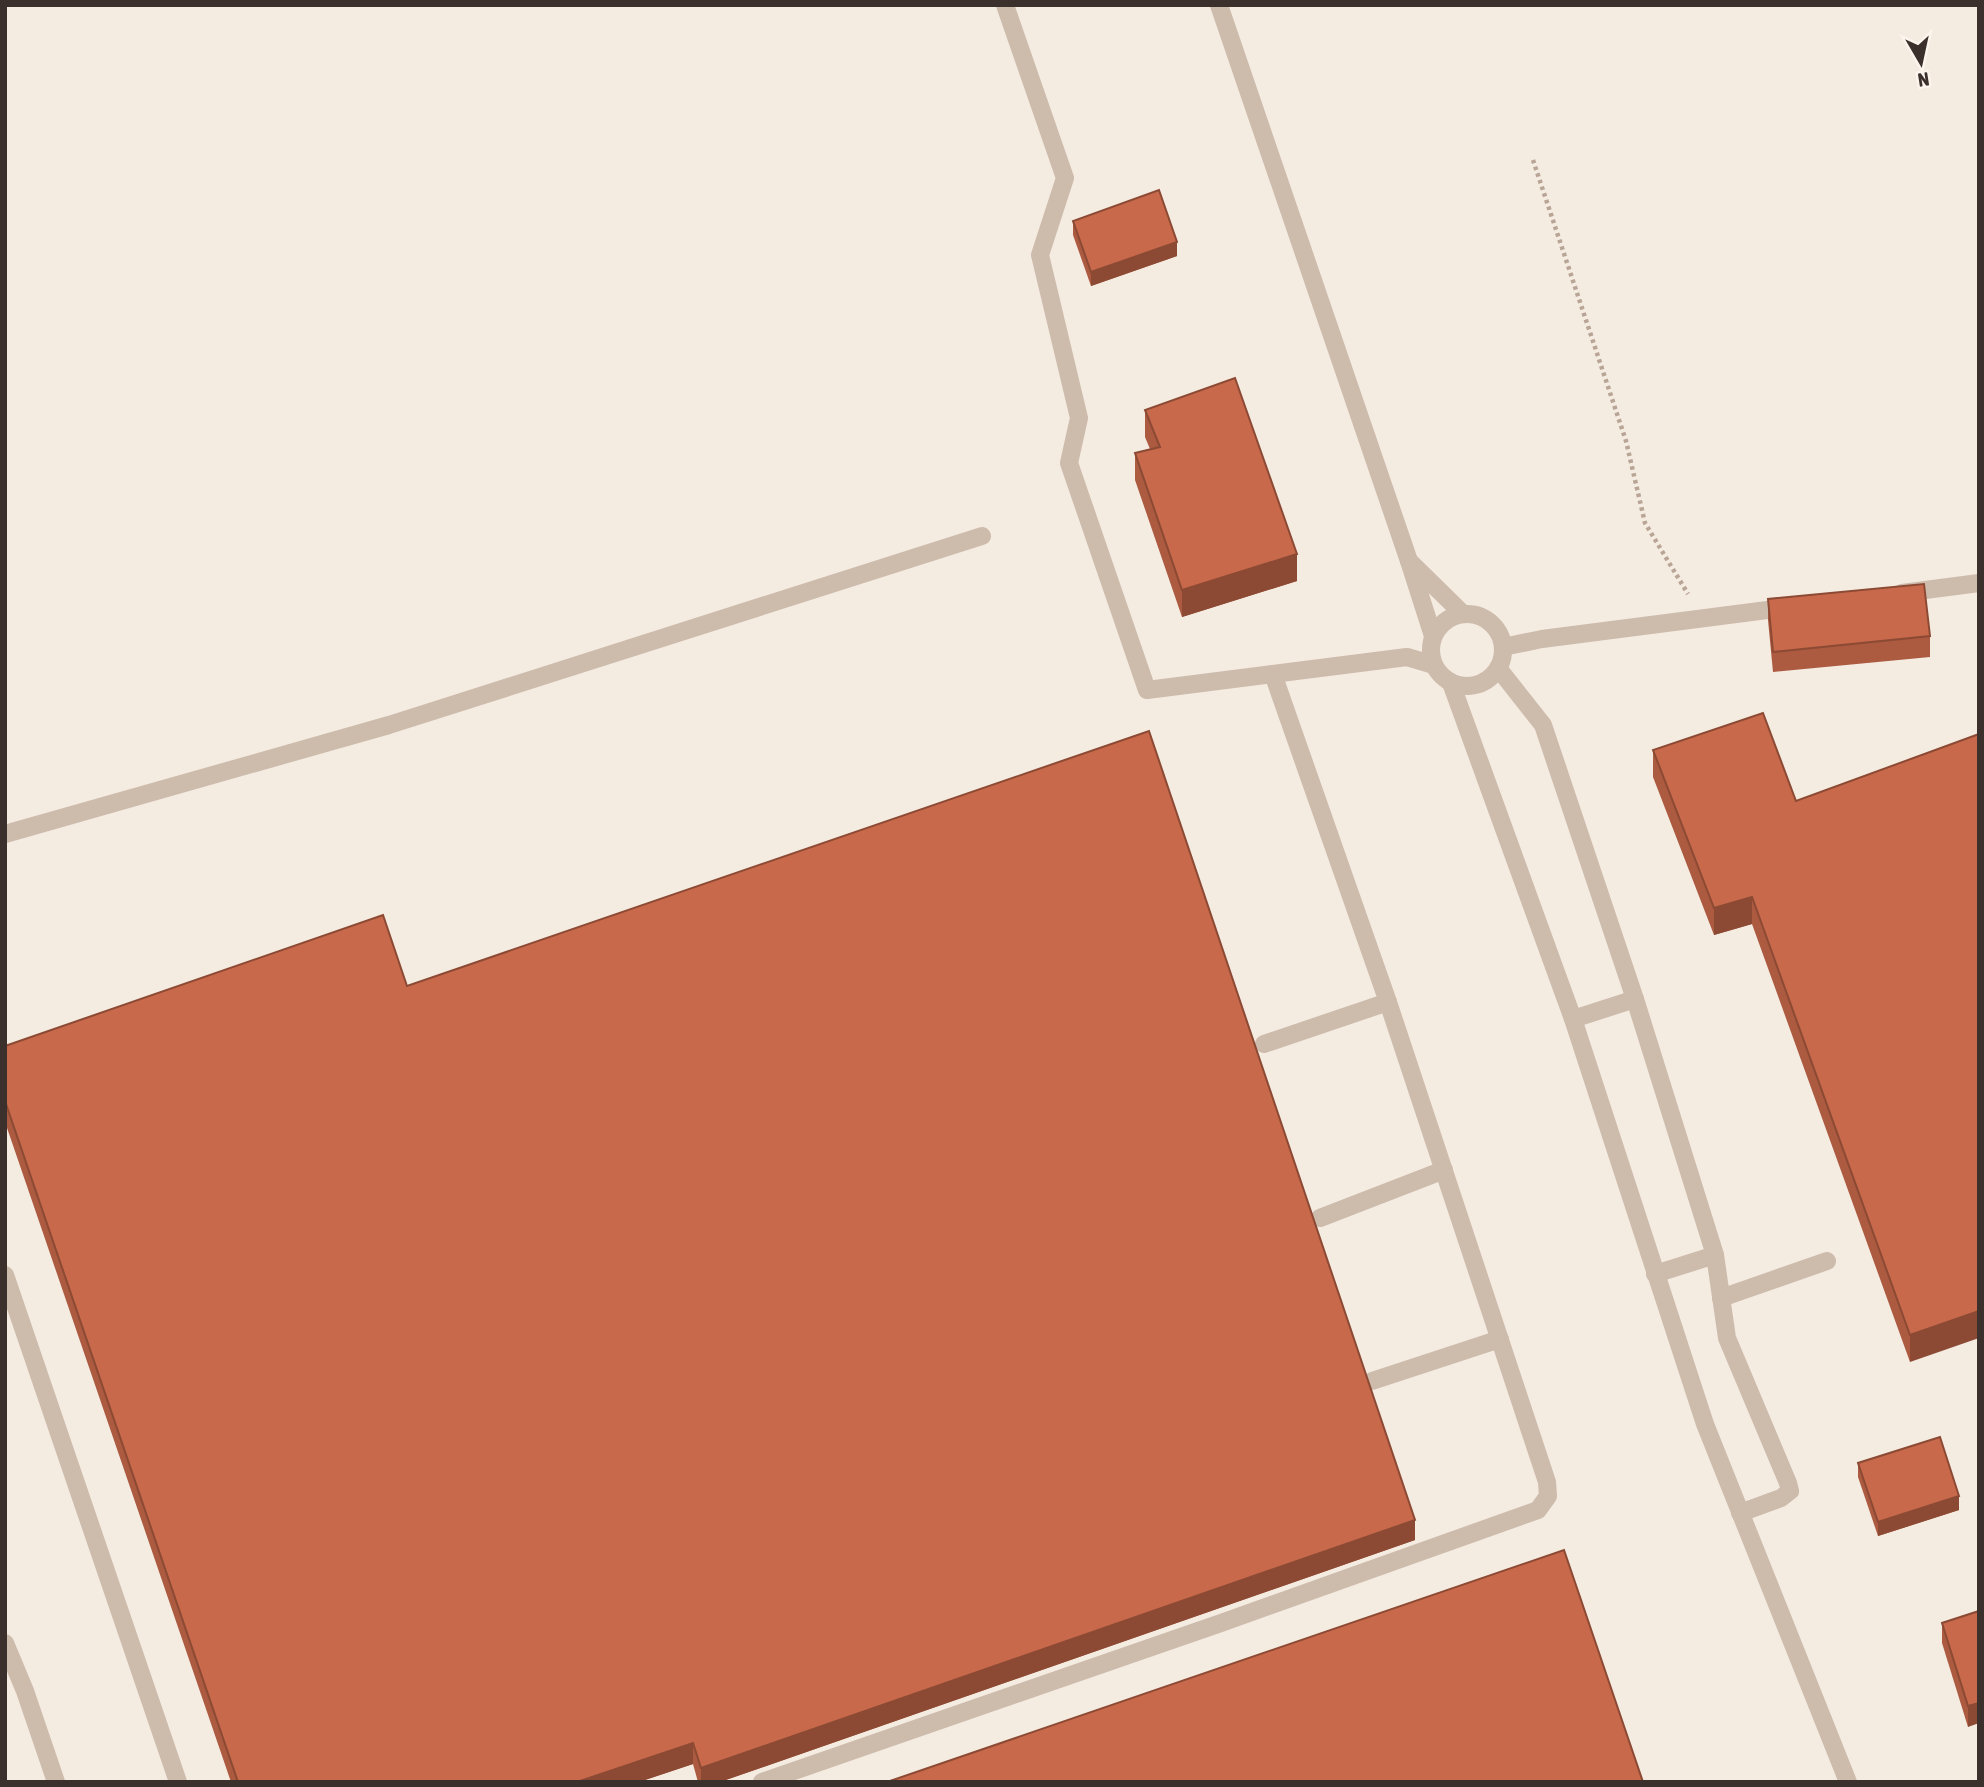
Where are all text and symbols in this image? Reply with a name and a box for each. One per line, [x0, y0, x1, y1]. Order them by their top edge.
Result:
north arrow [1886, 28, 1956, 98]
text: N [1916, 68, 1931, 92]

